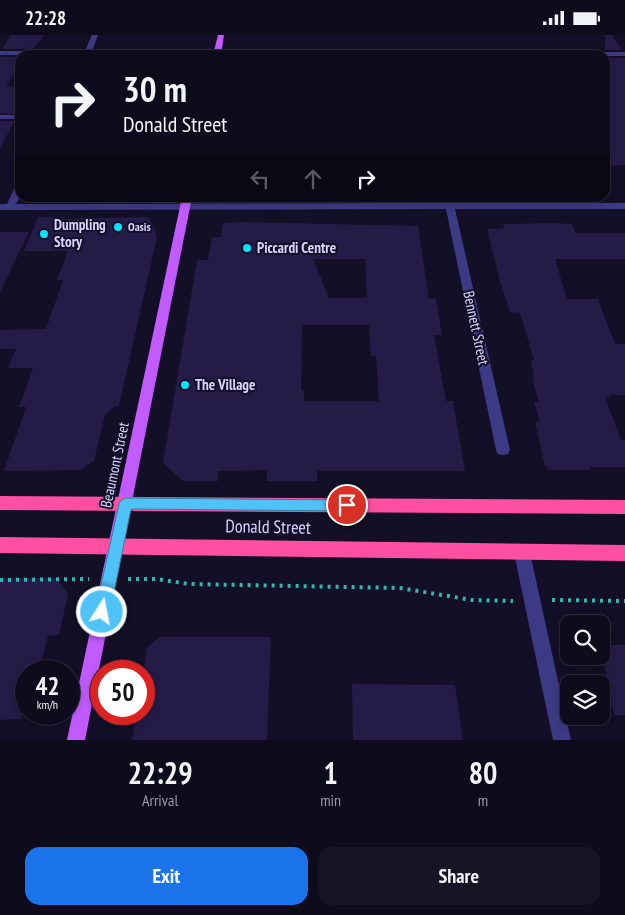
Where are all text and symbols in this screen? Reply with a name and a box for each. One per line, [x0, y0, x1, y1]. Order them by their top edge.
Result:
text: 22:28 [25, 6, 66, 30]
text: 30 m [123, 66, 187, 112]
icon: right [40, 70, 105, 135]
text: Donald Street [123, 110, 227, 138]
icon: left [246, 165, 274, 193]
icon: ahead [299, 165, 327, 193]
icon: right [352, 165, 380, 193]
place label: Dumpling Story [54, 215, 106, 251]
place label: Oasis [128, 219, 151, 234]
marker: Oasis [112, 221, 124, 233]
marker: Dumpling Story [38, 228, 50, 240]
place label: Piccardi Centre [257, 238, 336, 257]
marker: Piccardi Centre [241, 242, 253, 254]
street label: Bennett Street [459, 289, 494, 367]
place label: The Village [195, 375, 255, 394]
marker: The Village [179, 379, 191, 391]
street label: Beaumont Street [96, 420, 133, 509]
pin [326, 484, 368, 526]
icon: arrive [333, 491, 361, 519]
street label: Donald Street [225, 514, 311, 539]
position arrow [75, 585, 127, 637]
map controls [560, 615, 610, 725]
button: search [560, 615, 610, 665]
speed limit sign: 50 [90, 660, 155, 725]
text: 42 [36, 670, 59, 702]
button: layers [560, 675, 610, 725]
text: km/h [37, 697, 58, 712]
text: 22:29 [128, 753, 193, 792]
text: 1 [323, 753, 338, 792]
text: 80 [469, 753, 497, 792]
text: Arrival [142, 790, 178, 810]
text: min [320, 790, 341, 810]
text: m [478, 790, 488, 810]
button: Exit [25, 847, 308, 905]
button: Share [318, 847, 600, 905]

